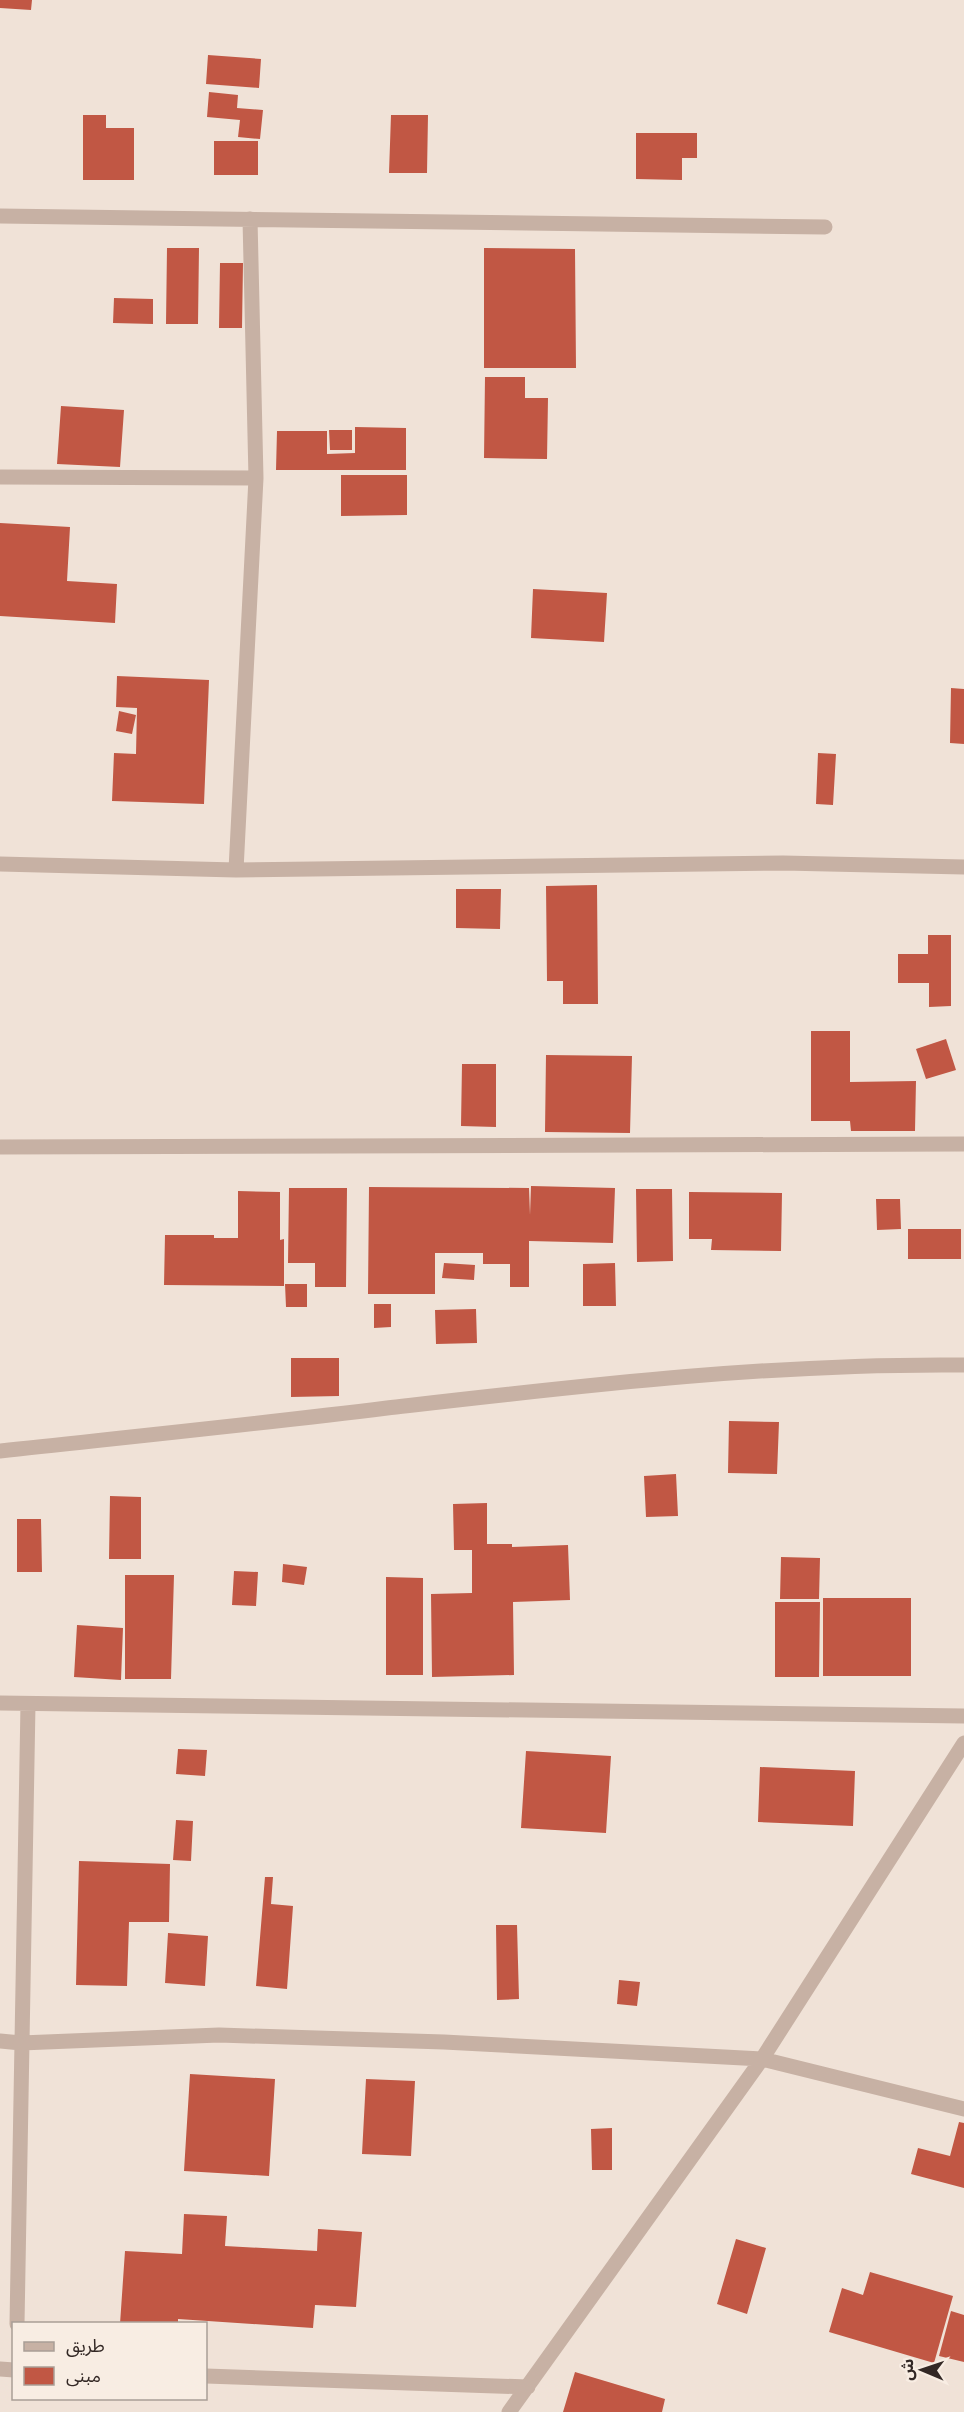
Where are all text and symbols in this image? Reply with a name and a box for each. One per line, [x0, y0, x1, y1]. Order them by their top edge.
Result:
legend [12, 2322, 207, 2400]
text: طريق [66, 2333, 105, 2357]
north arrow [892, 2340, 952, 2400]
text: ش [896, 2358, 918, 2381]
text: مبنى [66, 2363, 101, 2387]

